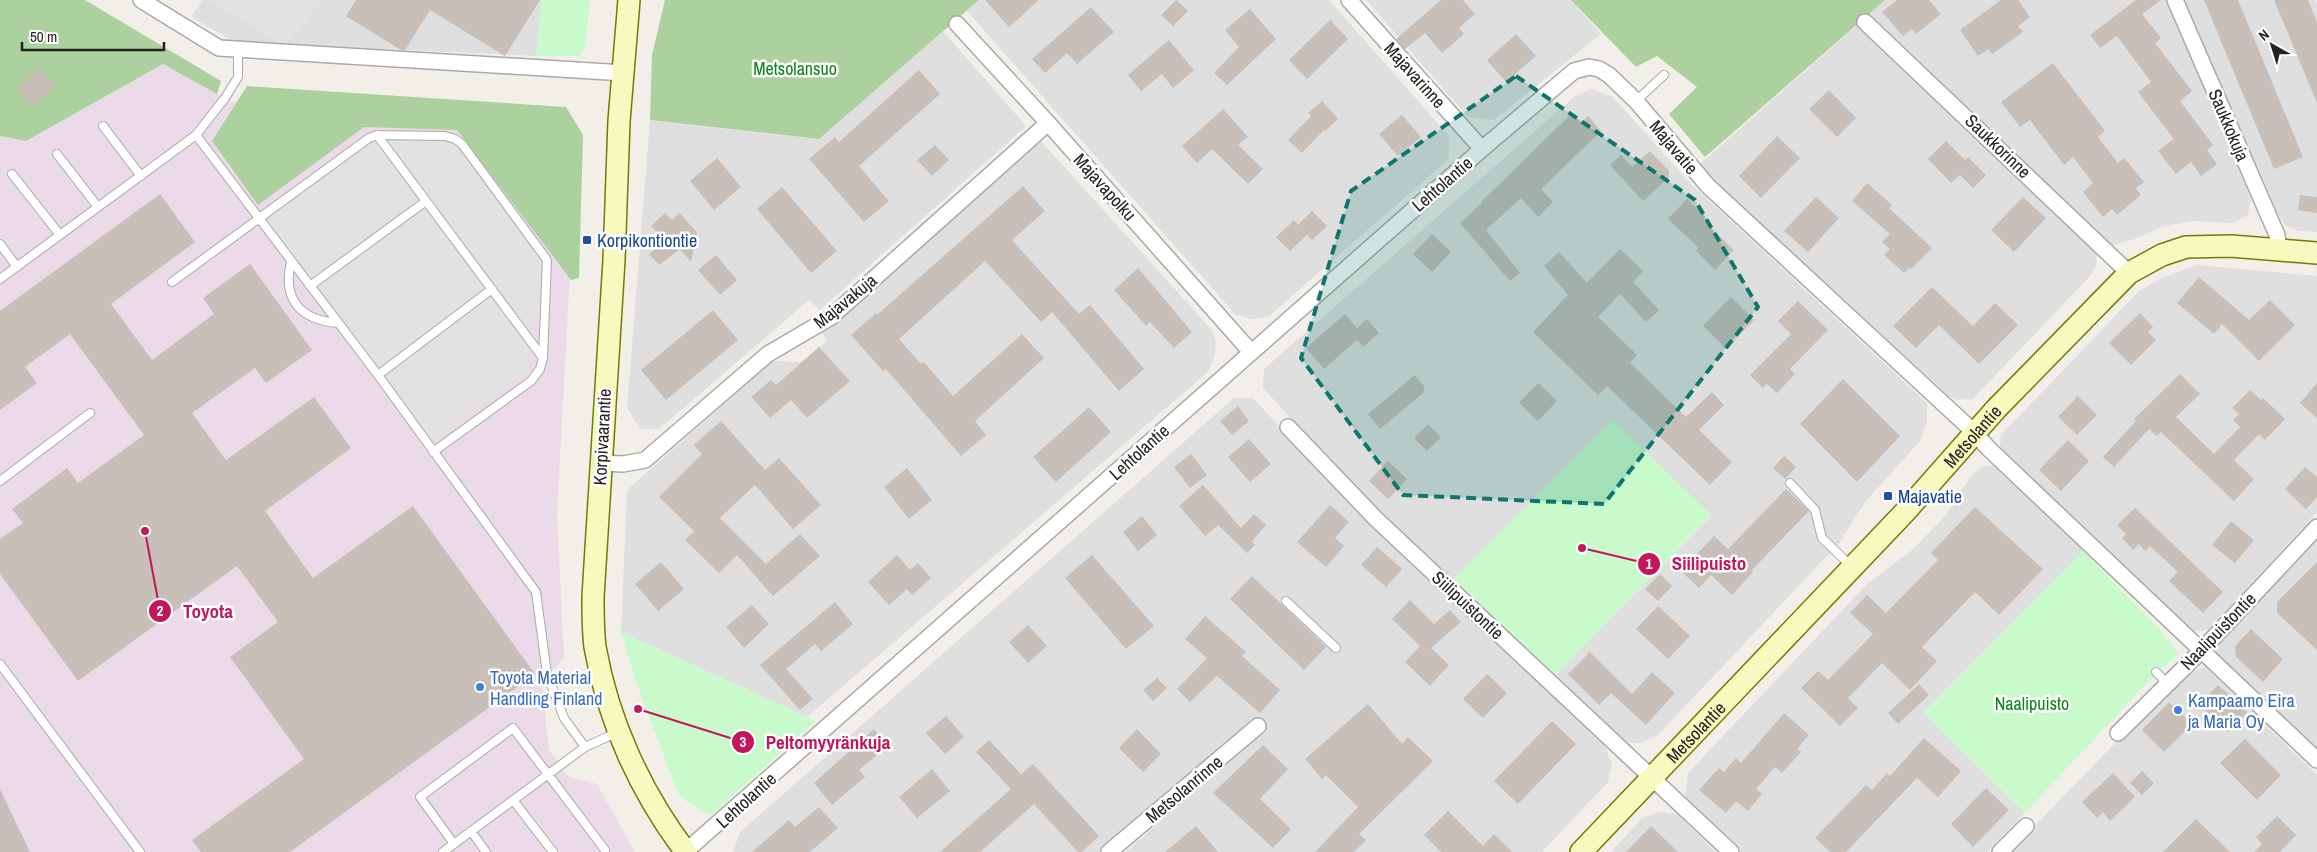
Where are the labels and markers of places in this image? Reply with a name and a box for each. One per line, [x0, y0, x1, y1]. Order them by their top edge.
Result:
place label: Korpikontiontie [597, 228, 697, 253]
marker: Korpikontiontie [581, 234, 593, 246]
place label: Majavatie [1898, 484, 1962, 509]
marker: Majavatie [1882, 490, 1894, 502]
callout: Siilipuisto [1637, 547, 1756, 581]
callout: Toyota [148, 594, 243, 628]
place label: Toyota Material Handling Finland [490, 665, 602, 711]
marker: Toyota Material Handling Finland [474, 681, 486, 693]
place label: Kampaamo Eira ja Maria Oy [2187, 688, 2295, 734]
marker: Kampaamo Eira ja Maria Oy [2172, 704, 2184, 716]
callout: Peltomyyränkuja [730, 725, 900, 759]

